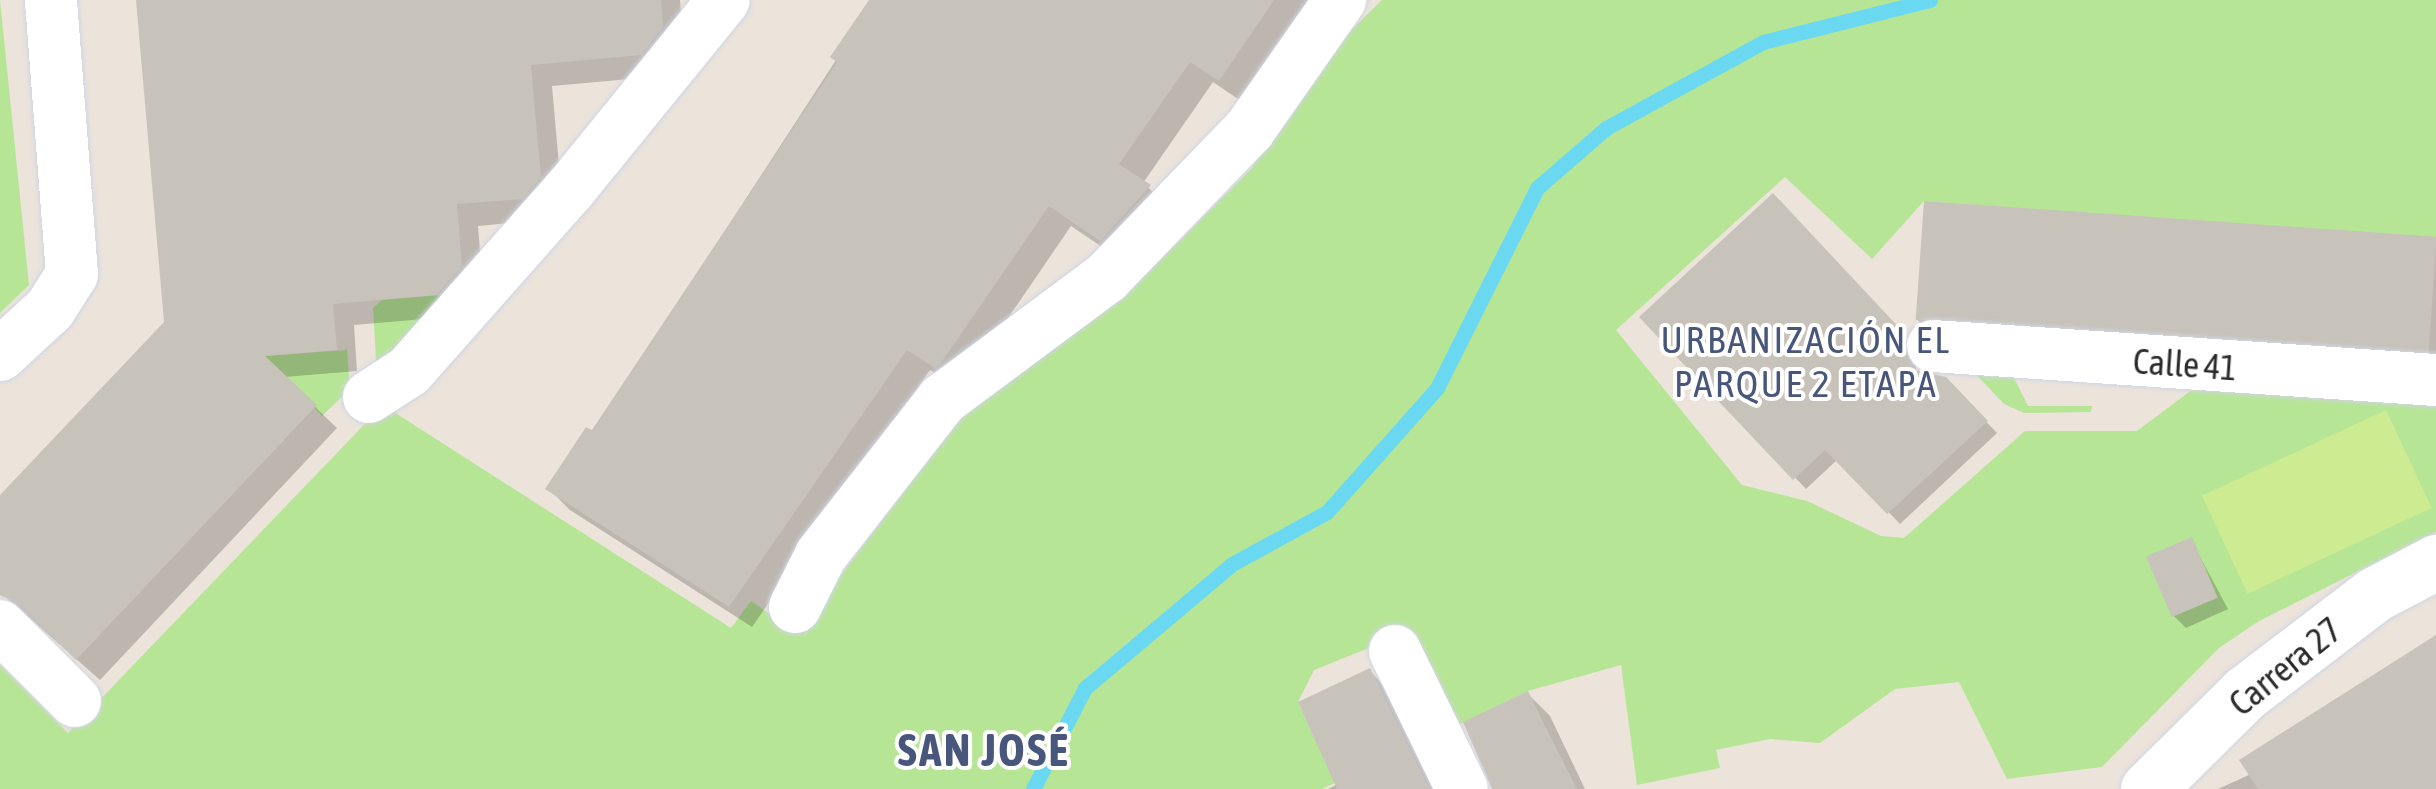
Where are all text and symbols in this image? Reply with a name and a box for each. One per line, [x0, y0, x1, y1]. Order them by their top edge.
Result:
district label: URBANIZACIÓN EL PARQUE 2 ETAPA [1661, 317, 1951, 406]
street label: Calle 41 [2132, 339, 2238, 389]
street label: Carrera 27 [2220, 608, 2350, 724]
district label: SAN JOSÉ [898, 724, 1070, 778]

